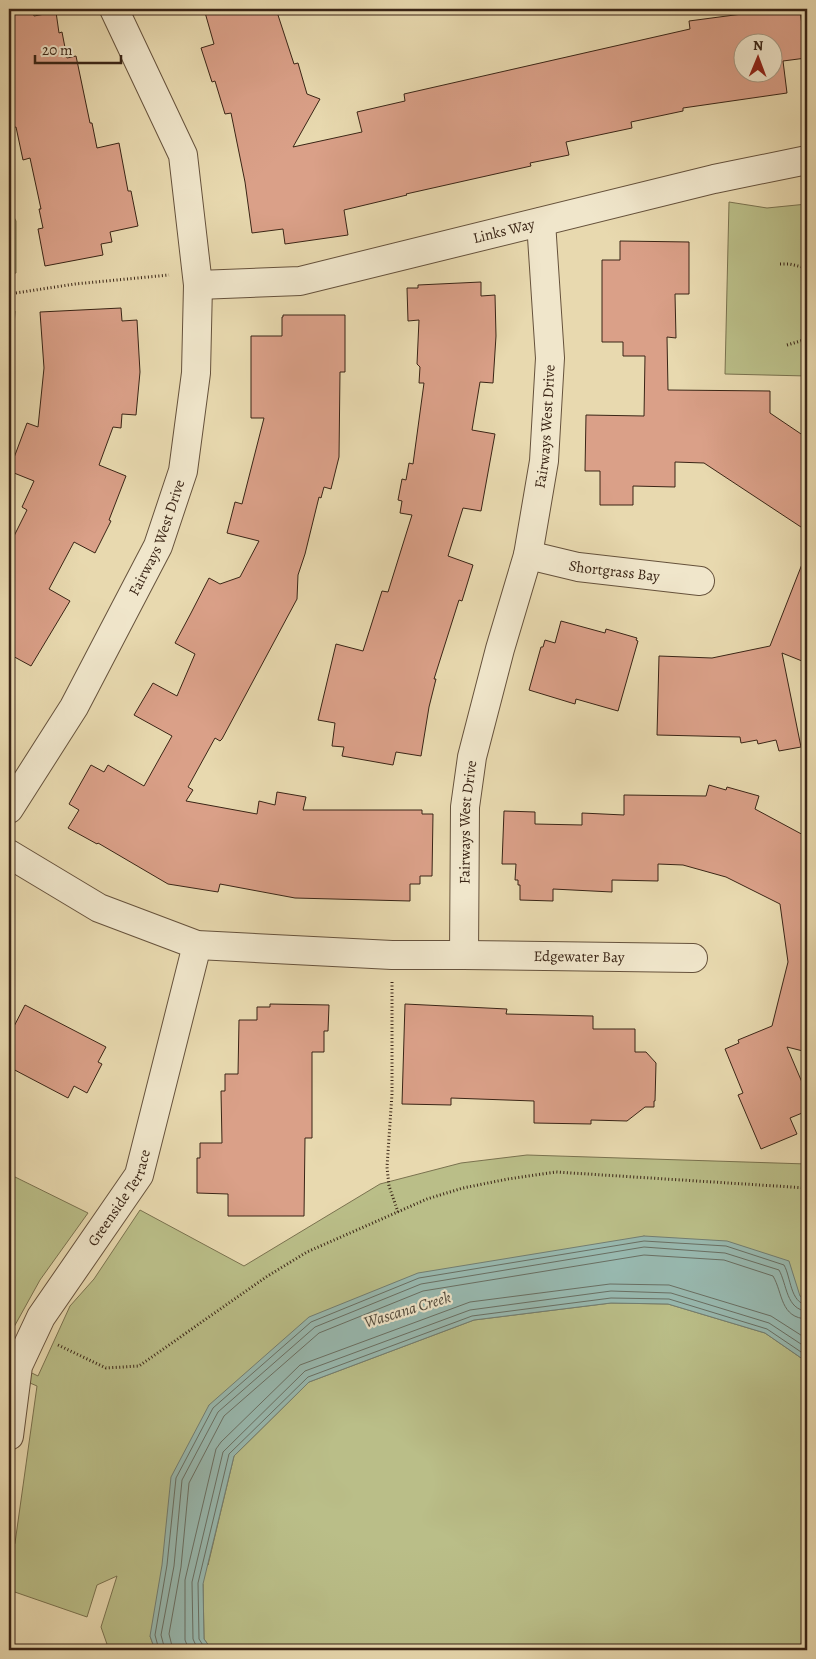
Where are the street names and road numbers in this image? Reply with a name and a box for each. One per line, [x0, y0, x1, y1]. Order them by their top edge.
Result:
street label: Links Way [471, 213, 537, 248]
street label: Fairways West Drive [530, 364, 560, 490]
street label: Fairways West Drive [124, 477, 190, 599]
street label: Shortgrass Bay [567, 555, 661, 586]
street label: Fairways West Drive [454, 759, 481, 884]
street label: Edgewater Bay [533, 946, 625, 967]
street label: Greenside Terrace [83, 1147, 155, 1250]

